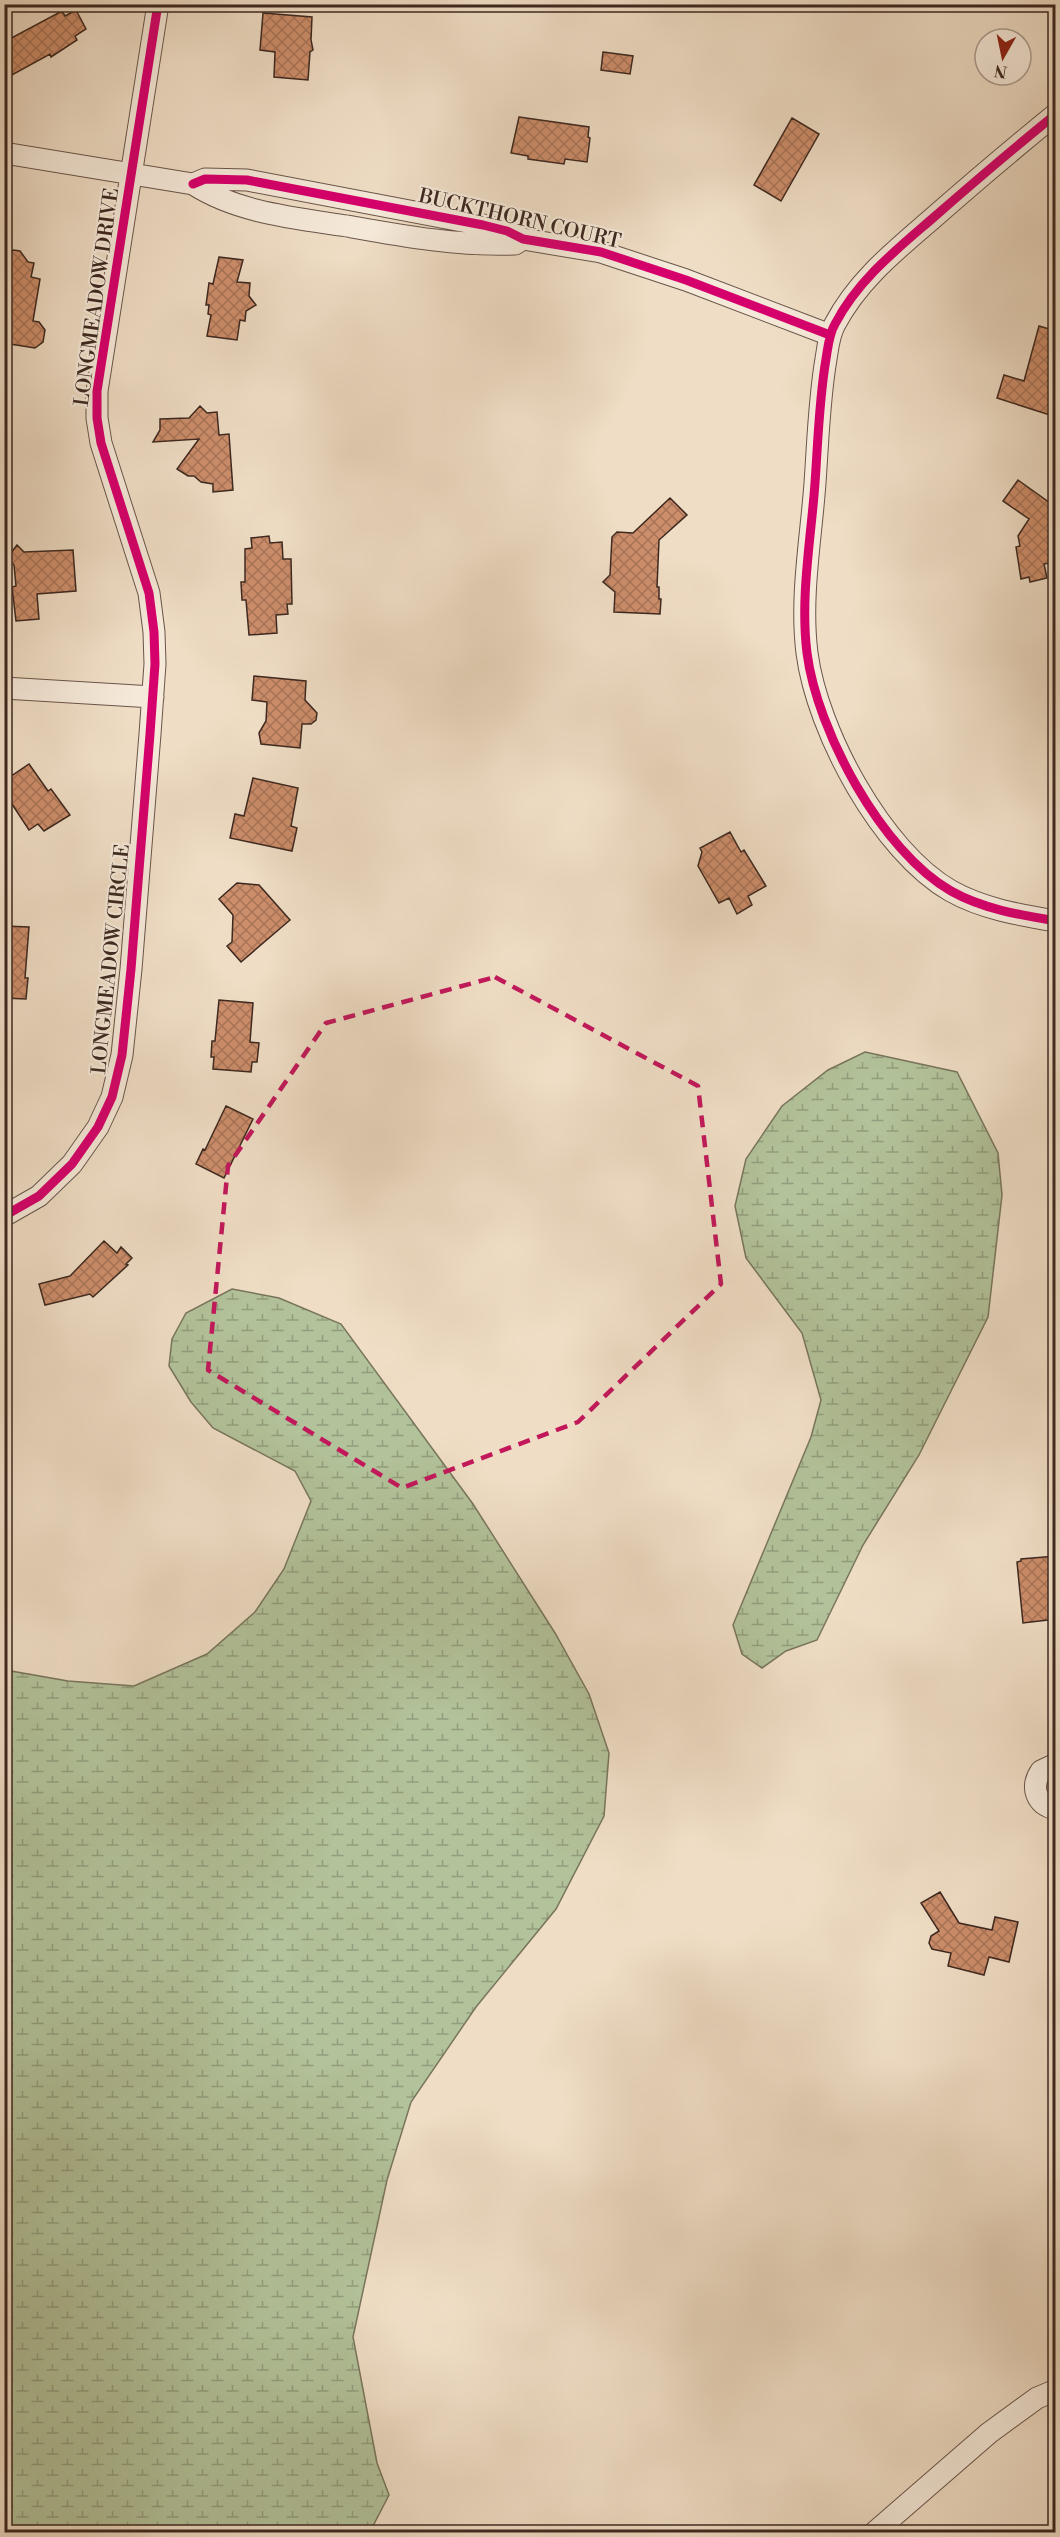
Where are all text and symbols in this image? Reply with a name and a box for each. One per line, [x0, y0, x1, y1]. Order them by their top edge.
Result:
north arrow [973, 27, 1033, 87]
text: N [993, 60, 1009, 82]
street label: BUCKTHORN COURT [415, 184, 623, 255]
street label: LONGMEADOW DRIVE [70, 186, 125, 408]
street label: LONGMEADOW CIRCLE [87, 843, 136, 1075]

